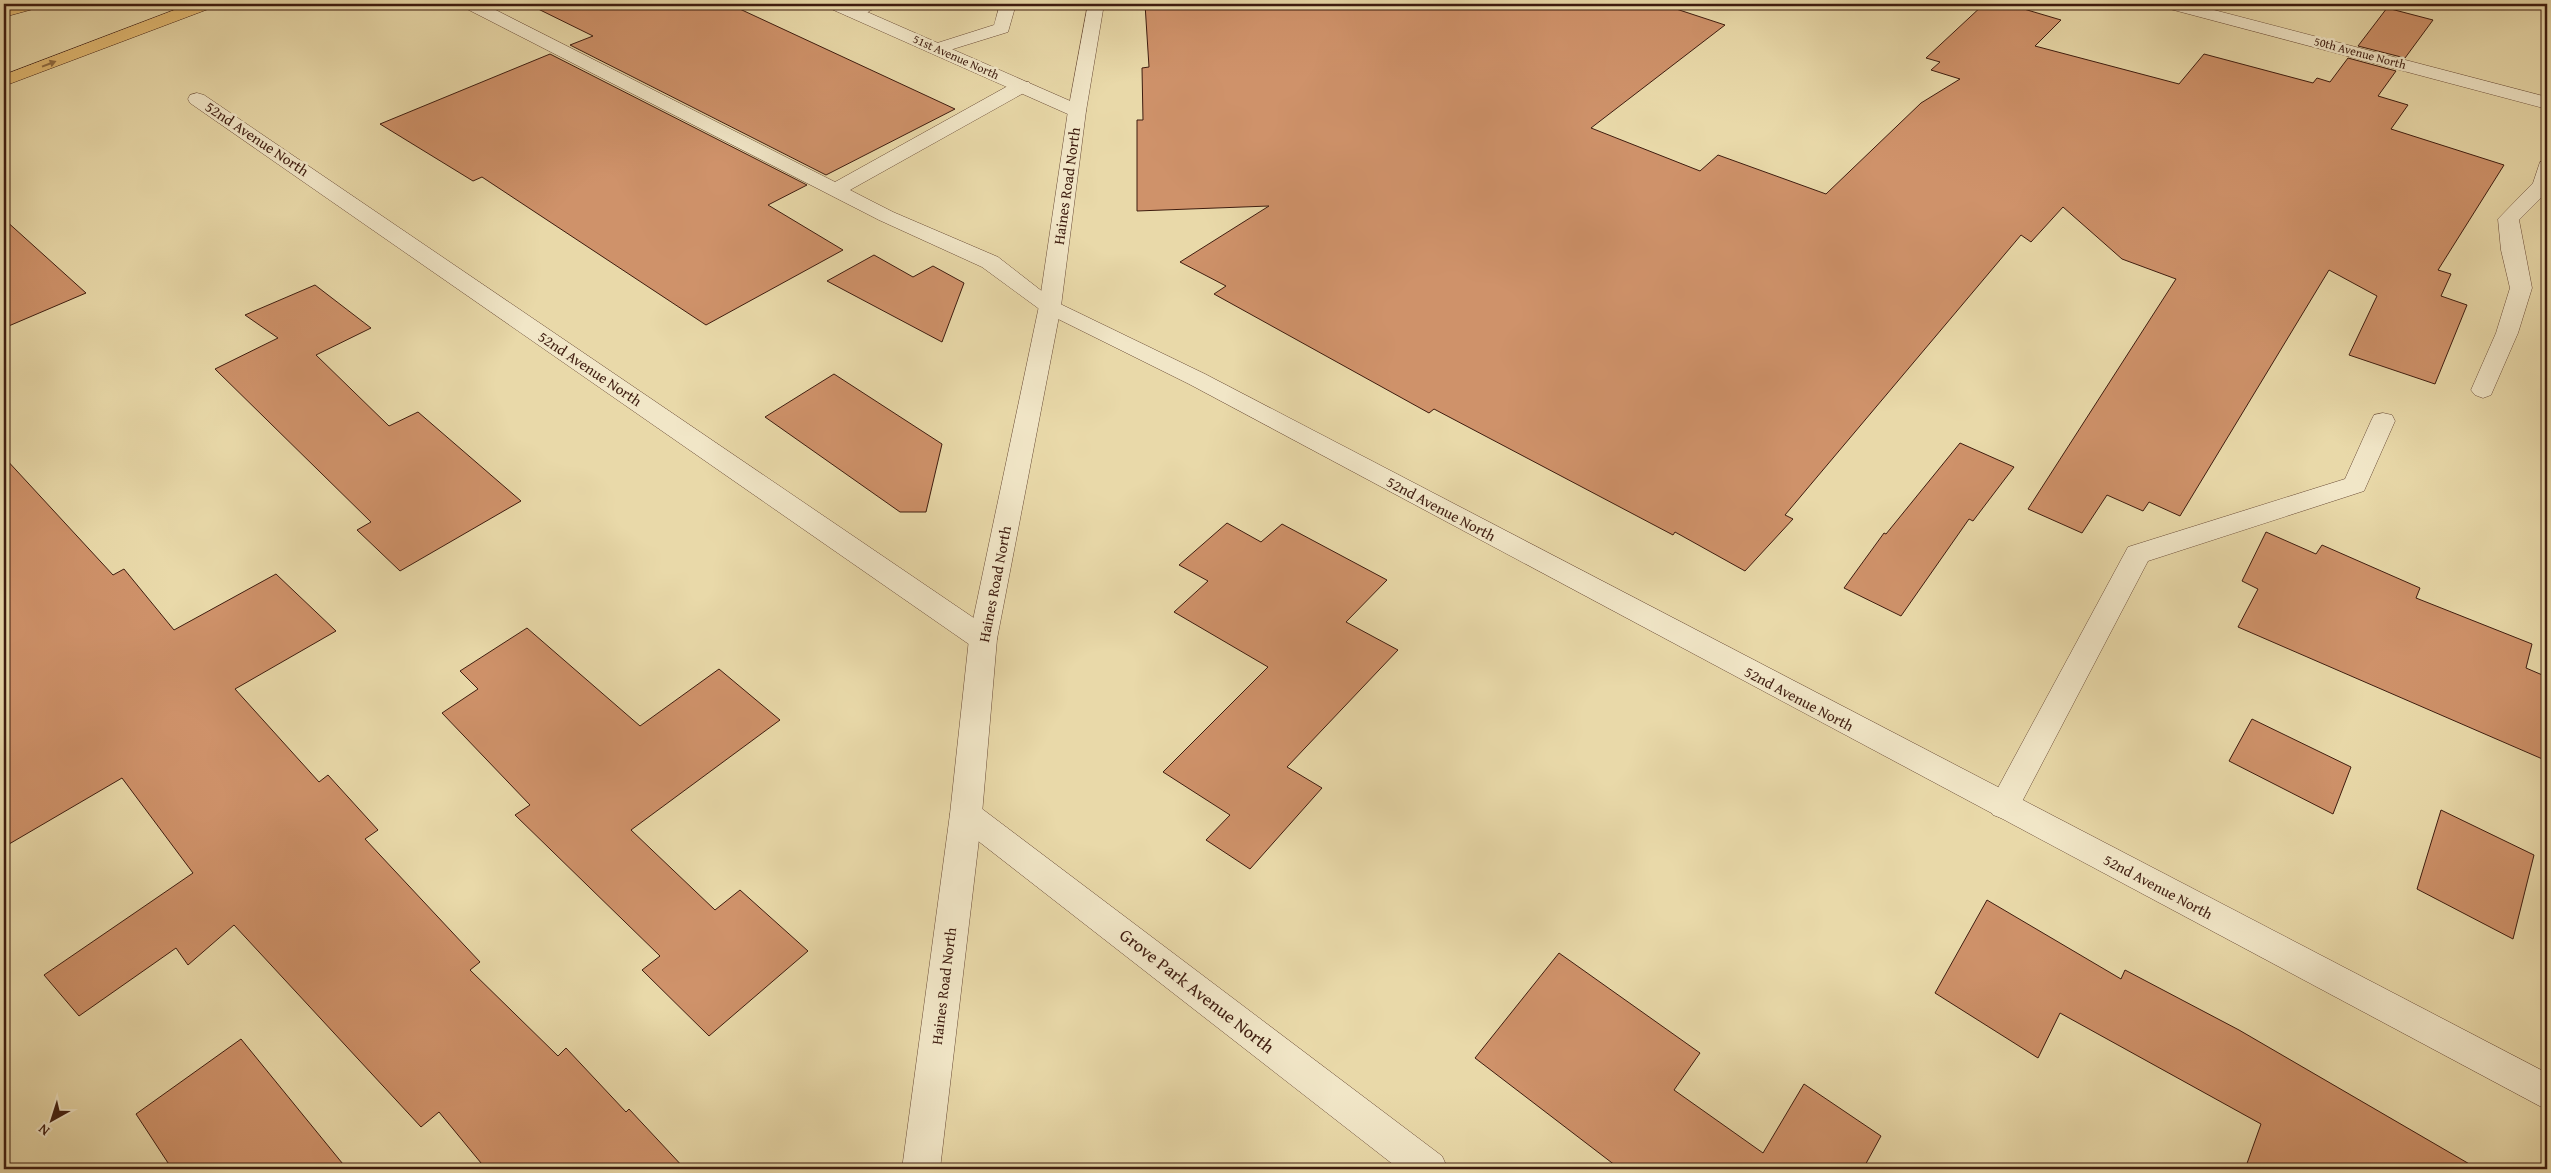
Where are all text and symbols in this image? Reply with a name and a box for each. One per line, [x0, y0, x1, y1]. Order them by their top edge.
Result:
street label: 51st Avenue North [910, 30, 1002, 83]
street label: 50th Avenue North [2312, 32, 2408, 73]
one-way arrow [42, 59, 56, 67]
street label: 52nd Avenue North [201, 96, 314, 181]
street label: Haines Road North [1048, 125, 1085, 246]
street label: 52nd Avenue North [534, 326, 647, 411]
street label: 52nd Avenue North [1383, 471, 1500, 546]
street label: Haines Road North [973, 523, 1016, 644]
street label: 52nd Avenue North [1741, 661, 1858, 736]
street label: 52nd Avenue North [2100, 849, 2217, 924]
street label: Grove Park Avenue North [1114, 921, 1281, 1060]
street label: Haines Road North [926, 926, 961, 1046]
north arrow [28, 1096, 78, 1146]
text: N [33, 1119, 54, 1141]

